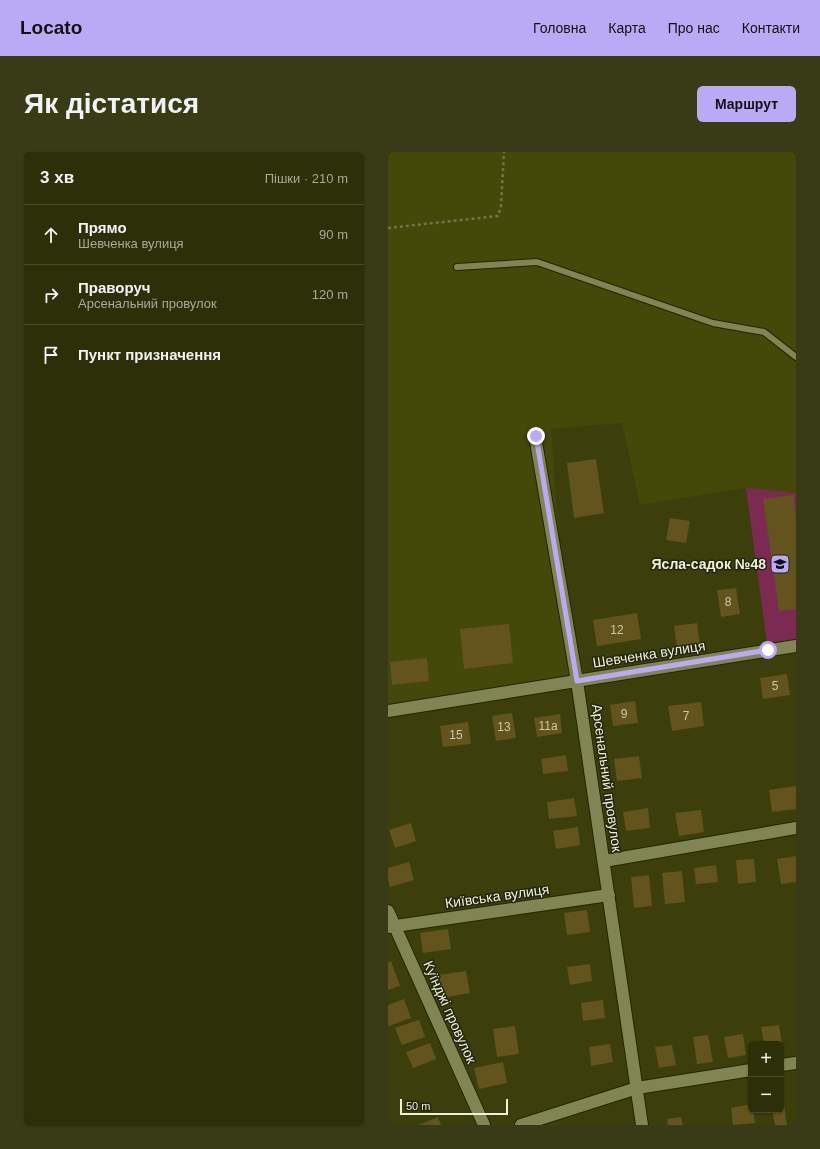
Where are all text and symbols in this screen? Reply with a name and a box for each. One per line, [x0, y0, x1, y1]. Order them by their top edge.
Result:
text: Locato [20, 17, 82, 38]
text: Головна [533, 20, 586, 36]
text: Карта [608, 20, 646, 36]
text: Про нас [668, 20, 720, 36]
text: Контакти [742, 20, 800, 36]
button: Маршрут [697, 86, 796, 122]
text: Як дістатися [24, 88, 199, 119]
text: 3 хв [40, 168, 74, 187]
text: Пішки · 210 m [265, 171, 348, 186]
text: Прямо [78, 219, 127, 236]
icon: ahead [40, 224, 62, 246]
text: 90 m [319, 227, 348, 242]
text: Шевченка вулиця [78, 236, 184, 251]
text: Праворуч [78, 279, 151, 296]
icon: right [40, 284, 62, 306]
text: 120 m [312, 287, 348, 302]
text: Арсенальний провулок [78, 296, 217, 311]
icon: arrive [40, 344, 62, 366]
text: Пункт призначення [78, 346, 221, 363]
route end [527, 427, 545, 445]
school or university icon: Ясла-садок №48 [769, 553, 791, 575]
place label: Ясла-садок №48 [652, 556, 766, 572]
house number: 8 [725, 595, 732, 609]
house number: 12 [610, 623, 624, 637]
street label: Шевченка вулиця [592, 637, 706, 671]
route start [759, 641, 777, 659]
house number: 5 [772, 679, 779, 693]
street label: Арсенальний провулок [589, 703, 625, 854]
house number: 9 [621, 707, 628, 721]
house number: 7 [683, 709, 690, 723]
house number: 11а [538, 719, 558, 733]
house number: 13 [497, 720, 511, 734]
house number: 15 [449, 728, 463, 742]
street label: Київська вулиця [444, 881, 550, 911]
street label: Куїнджі провулок [420, 958, 480, 1067]
map controls [748, 1041, 784, 1113]
button: + [748, 1041, 784, 1077]
button: − [748, 1077, 784, 1113]
scale bar [400, 1097, 508, 1116]
text: 50 m [406, 1100, 430, 1112]

